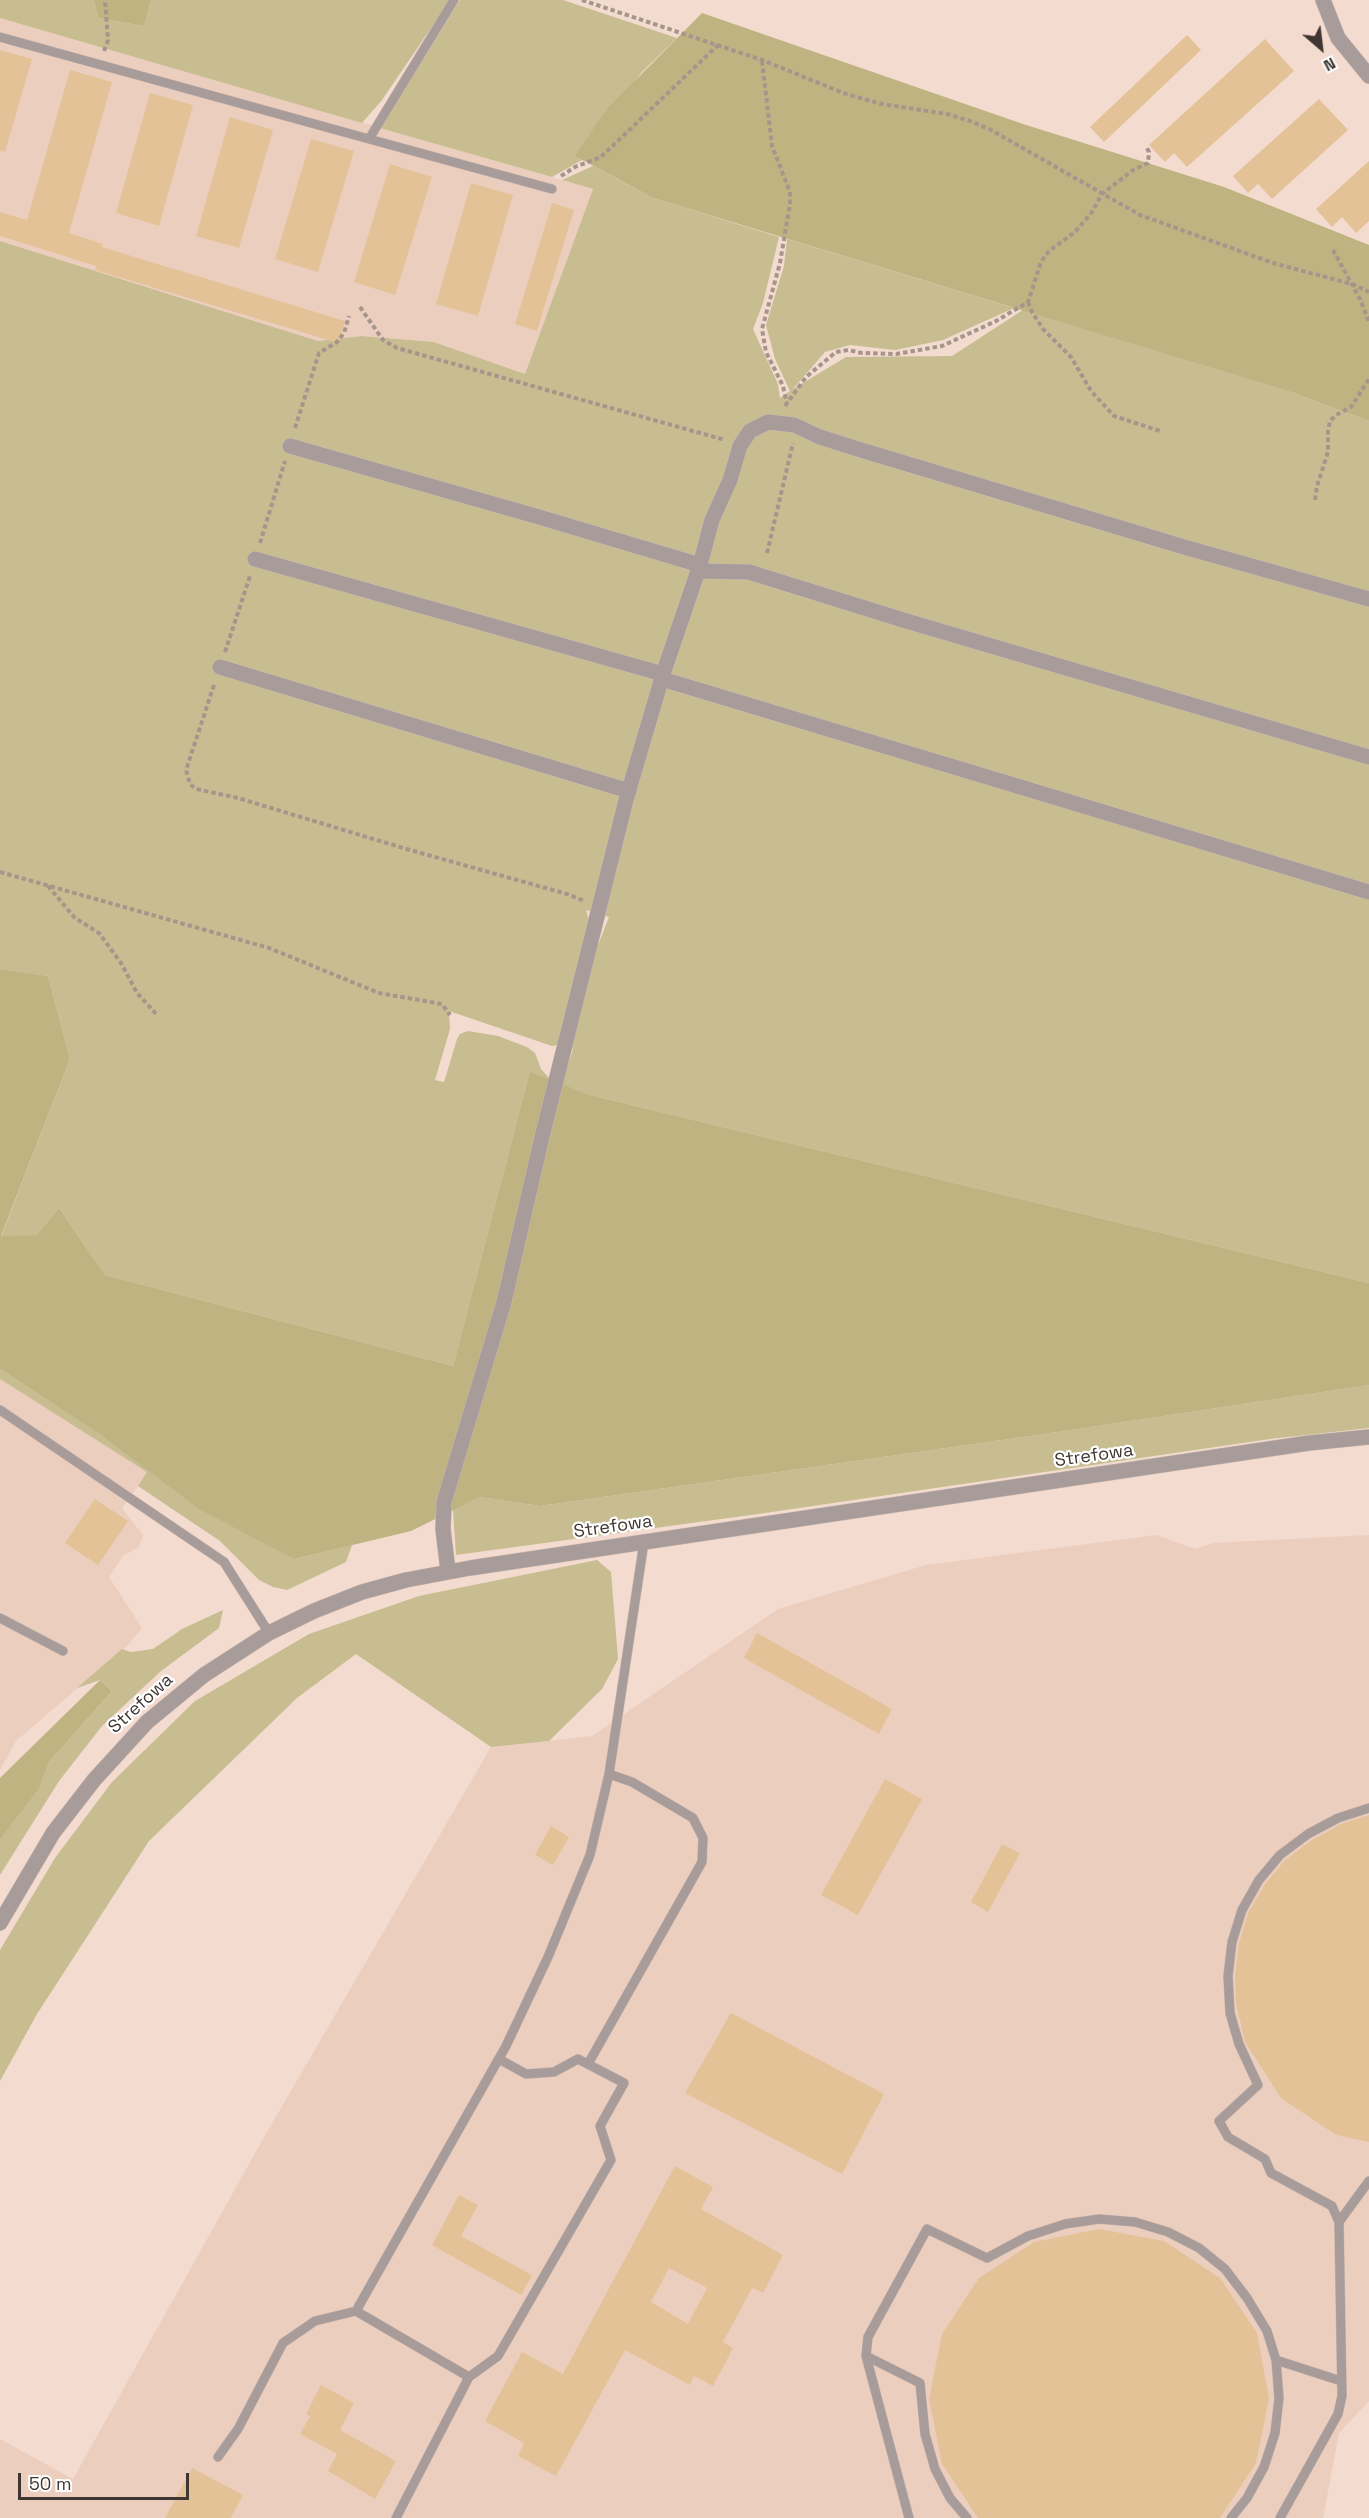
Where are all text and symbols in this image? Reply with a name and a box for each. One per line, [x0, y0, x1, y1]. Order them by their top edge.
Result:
north arrow [1291, 18, 1351, 78]
text: N [1320, 53, 1339, 76]
street label: Strefowa [1053, 1440, 1135, 1472]
street label: Strefowa [572, 1511, 654, 1543]
street label: Strefowa [104, 1669, 178, 1739]
scale bar [21, 2461, 192, 2499]
text: 50 m [29, 2472, 71, 2495]

